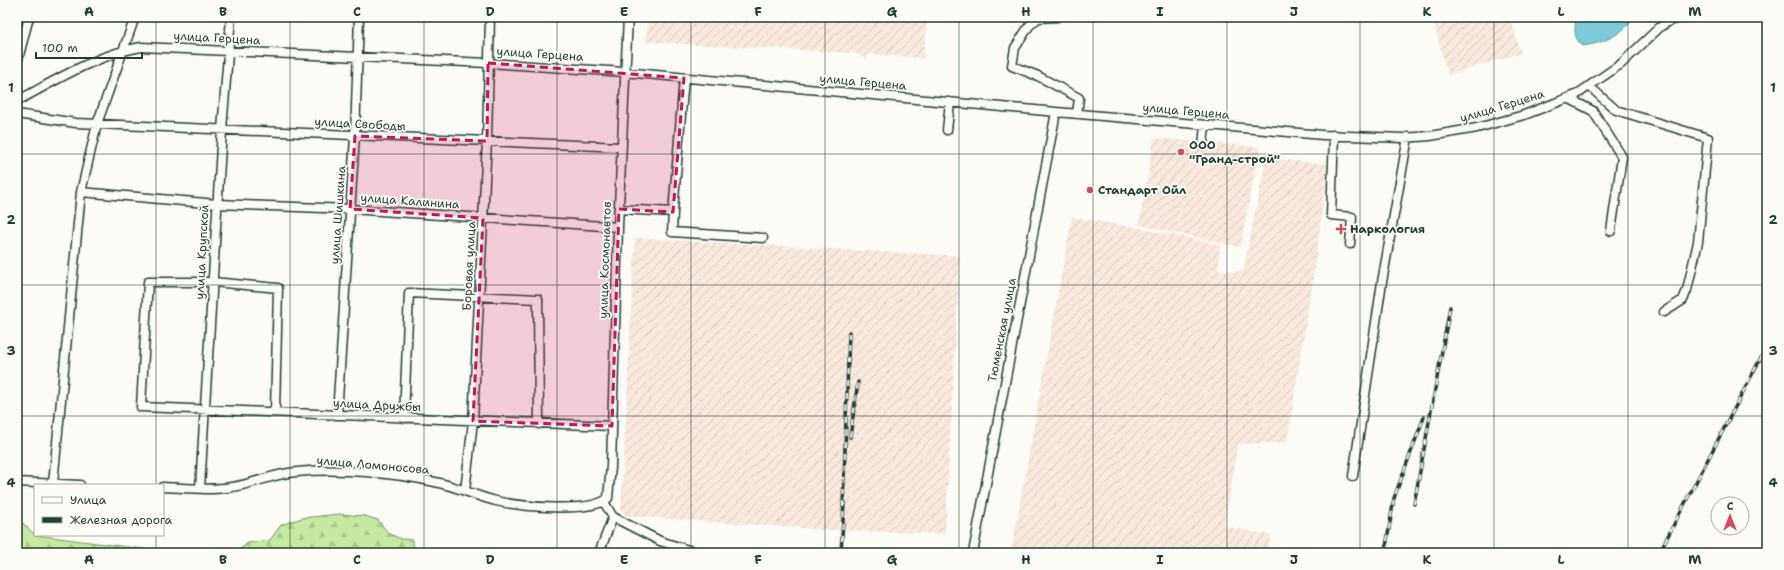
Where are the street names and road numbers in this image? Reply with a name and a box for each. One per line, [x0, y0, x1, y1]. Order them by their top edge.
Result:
street label: улица Герцена [173, 28, 261, 48]
street label: улица Герцена [496, 43, 585, 65]
street label: улица Герцена [819, 70, 908, 94]
street label: улица Герцена [1458, 85, 1546, 126]
street label: улица Герцена [1142, 99, 1231, 123]
street label: улица Свободы [314, 114, 406, 134]
street label: улица Шишкина [327, 165, 349, 265]
street label: улица Калинина [360, 190, 461, 212]
street label: улица Космонавтов [595, 201, 615, 319]
street label: улица Крупской [192, 204, 212, 300]
street label: Боровая улица [459, 220, 479, 311]
street label: Тюменская улица [984, 276, 1020, 384]
street label: улица Дружбы [333, 395, 421, 415]
street label: улица Ломоносова [316, 452, 431, 478]

